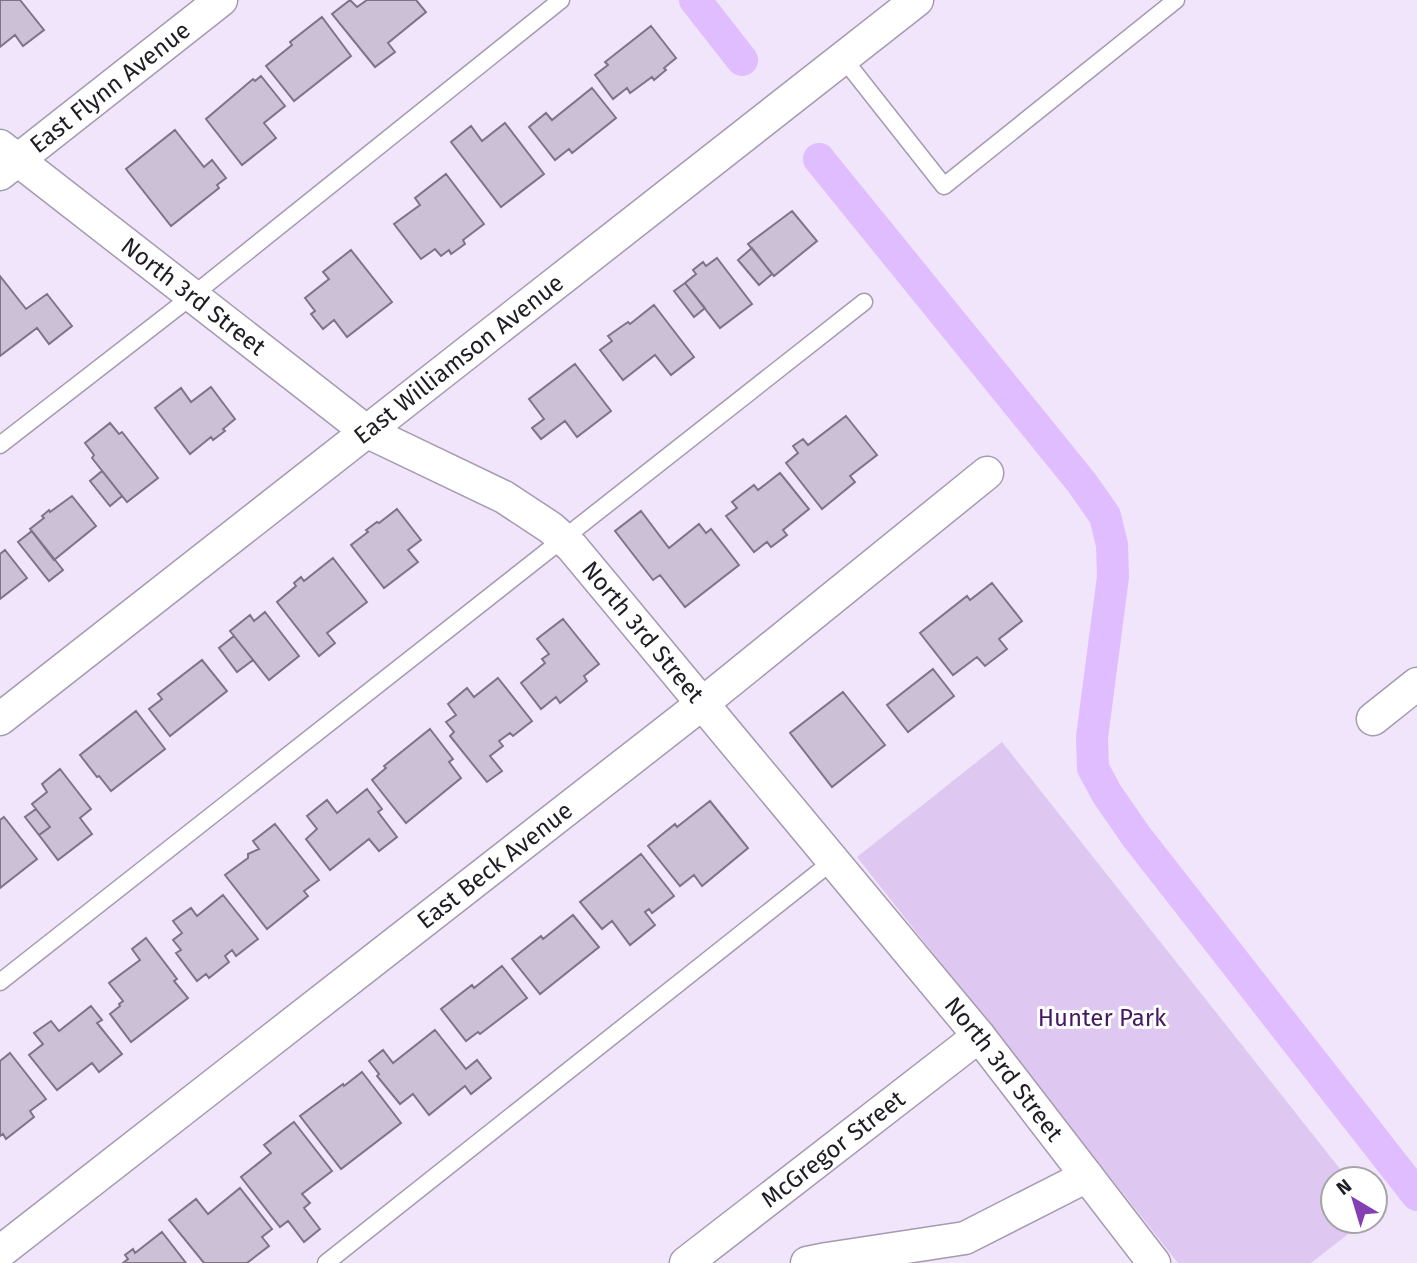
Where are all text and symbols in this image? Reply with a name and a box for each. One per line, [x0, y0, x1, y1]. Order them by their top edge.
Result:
street label: East Flynn Avenue [24, 16, 196, 159]
street label: North 3rd Street [116, 232, 271, 362]
street label: East Williamson Avenue [349, 269, 569, 450]
street label: North 3rd Street [576, 556, 710, 709]
street label: East Beck Avenue [412, 796, 578, 935]
street label: North 3rd Street [939, 991, 1069, 1147]
park label: Hunter Park [1038, 1004, 1167, 1032]
street label: McGregor Street [756, 1085, 911, 1213]
north arrow [1319, 1165, 1389, 1235]
text: N [1332, 1174, 1356, 1200]

